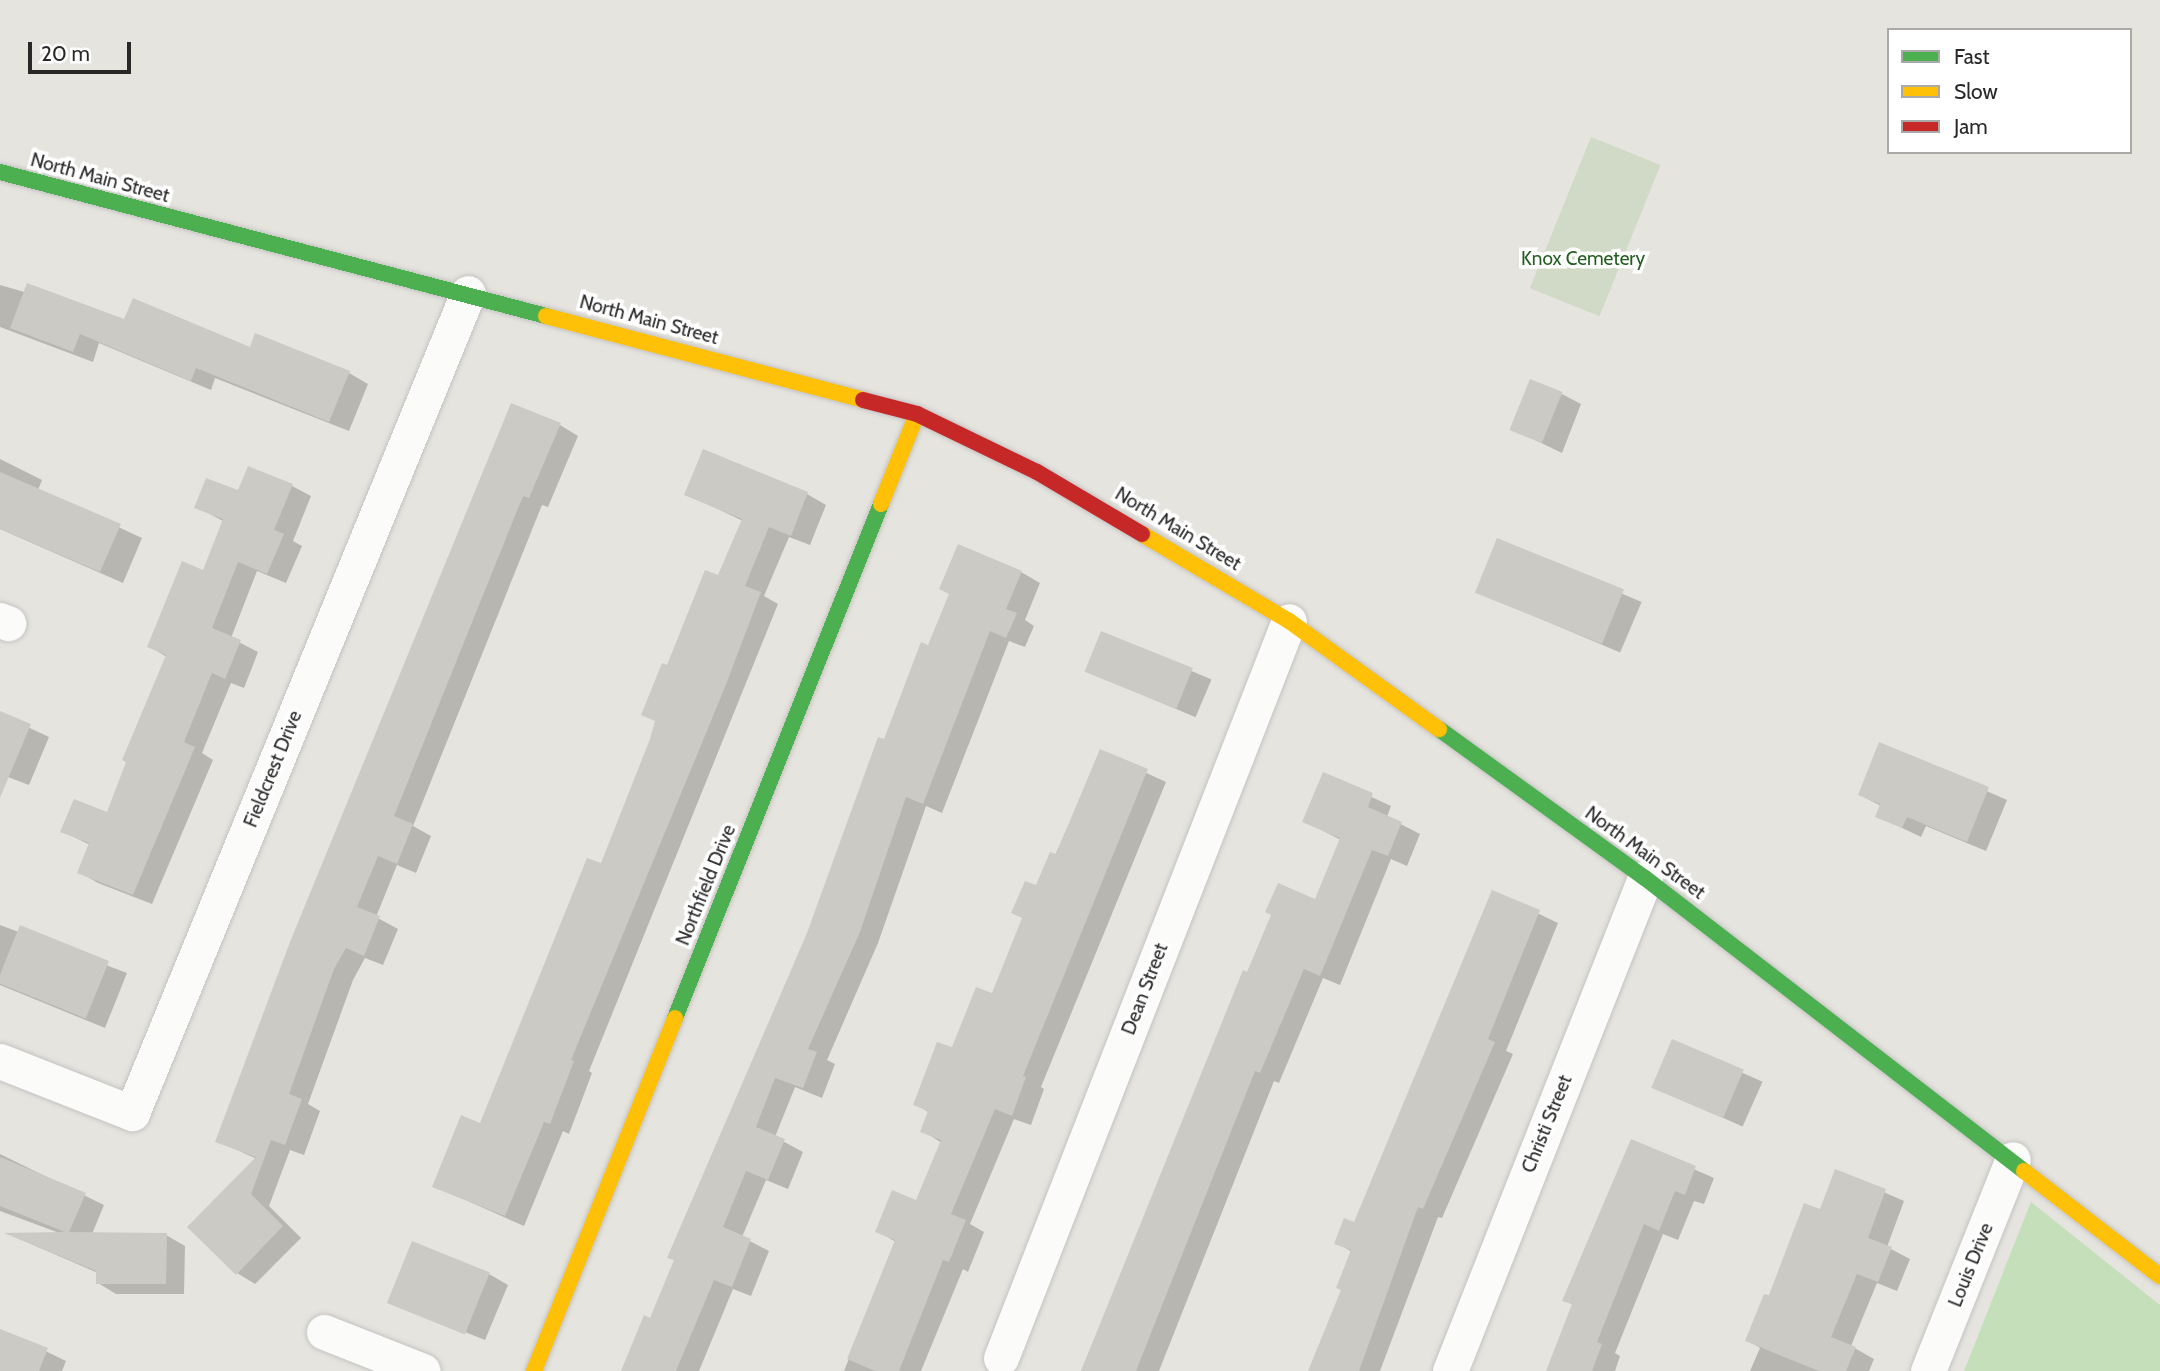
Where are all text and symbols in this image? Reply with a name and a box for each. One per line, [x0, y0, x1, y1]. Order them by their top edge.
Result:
scale bar [32, 28, 135, 72]
legend [1887, 28, 2132, 154]
text: 20 m [41, 41, 90, 66]
text: Fast [1954, 44, 1990, 69]
text: Slow [1954, 79, 1998, 104]
text: Jam [1954, 114, 1988, 139]
street label: North Main Street [28, 149, 172, 207]
park label: Knox Cemetery [1521, 248, 1645, 270]
street label: North Main Street [577, 291, 721, 349]
street label: North Main Street [1111, 482, 1245, 576]
street label: Fieldcrest Drive [239, 707, 307, 831]
street label: North Main Street [1581, 802, 1709, 904]
street label: Northfield Drive [671, 821, 741, 949]
street label: Dean Street [1117, 940, 1173, 1038]
street label: Christi Street [1517, 1072, 1577, 1176]
street label: Louis Drive [1944, 1220, 1998, 1310]

